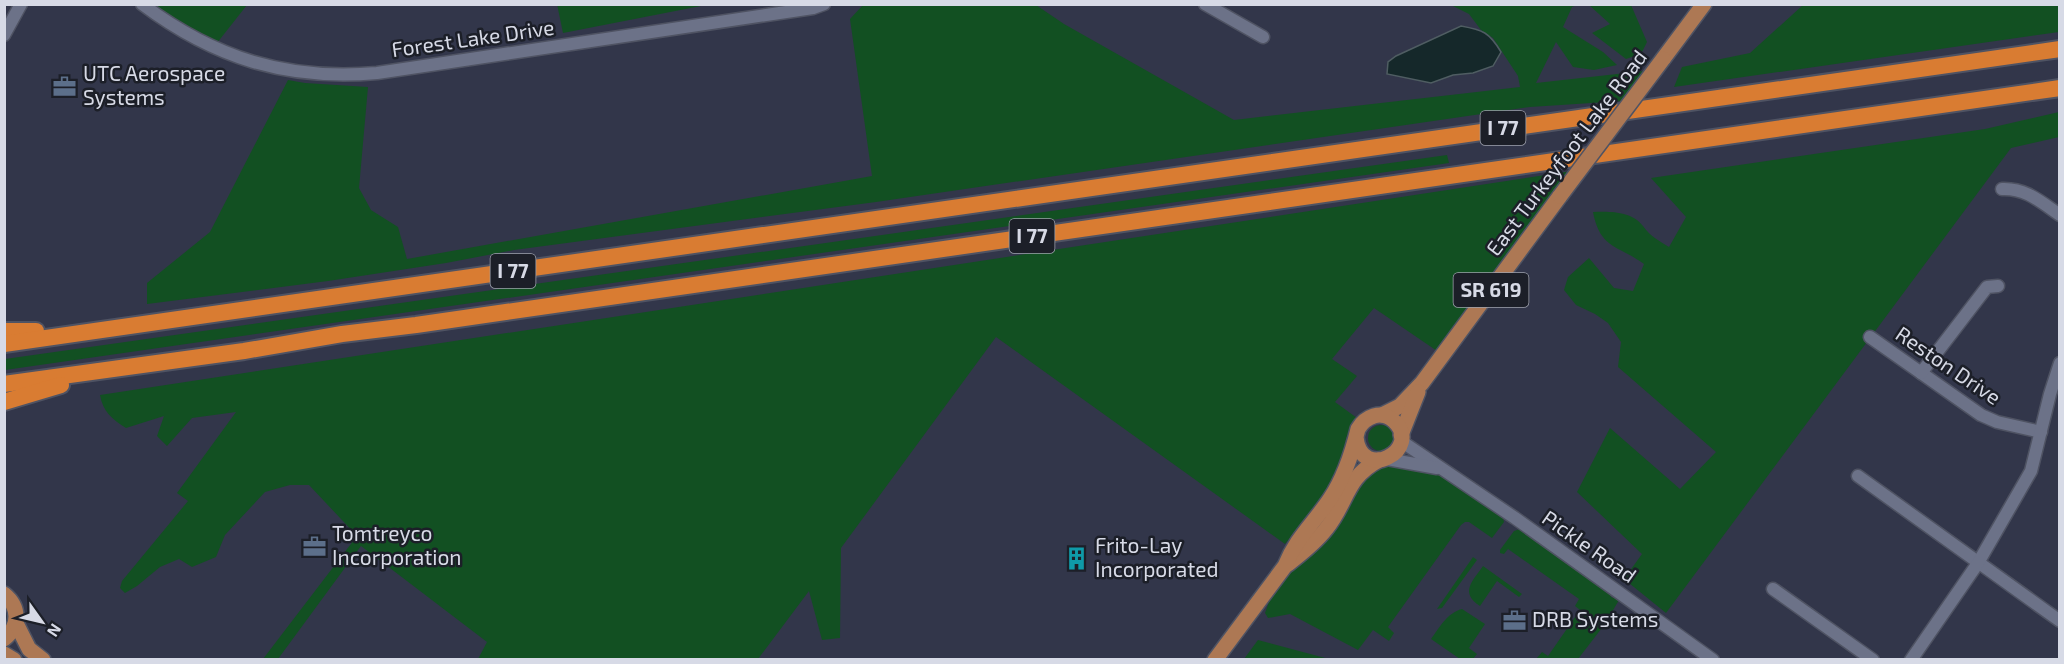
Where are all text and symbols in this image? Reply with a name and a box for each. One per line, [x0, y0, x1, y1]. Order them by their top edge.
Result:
street label: Forest Lake Drive [390, 14, 556, 61]
street label: East Turkeyfoot Lake Road [1480, 44, 1651, 260]
place label: UTC Aerospace Systems [83, 60, 225, 109]
office icon: UTC Aerospace Systems [52, 73, 78, 99]
road number: I 77 [1480, 111, 1526, 145]
road number: I 77 [1010, 219, 1054, 253]
road number: I 77 [490, 254, 536, 288]
road number: SR 619 [1454, 273, 1528, 307]
street label: Reston Drive [1891, 320, 2006, 409]
street label: Pickle Road [1538, 504, 1642, 587]
place label: Tomtreyco Incorporation [332, 520, 462, 569]
place label: Frito-Lay Incorporated [1095, 532, 1219, 581]
office icon: Tomtreyco Incorporation [301, 533, 327, 559]
building icon: Frito-Lay Incorporated [1064, 545, 1090, 571]
north arrow [12, 592, 72, 652]
place label: DRB Systems [1532, 606, 1658, 631]
office icon: DRB Systems [1501, 607, 1527, 633]
text: N [44, 621, 66, 641]

